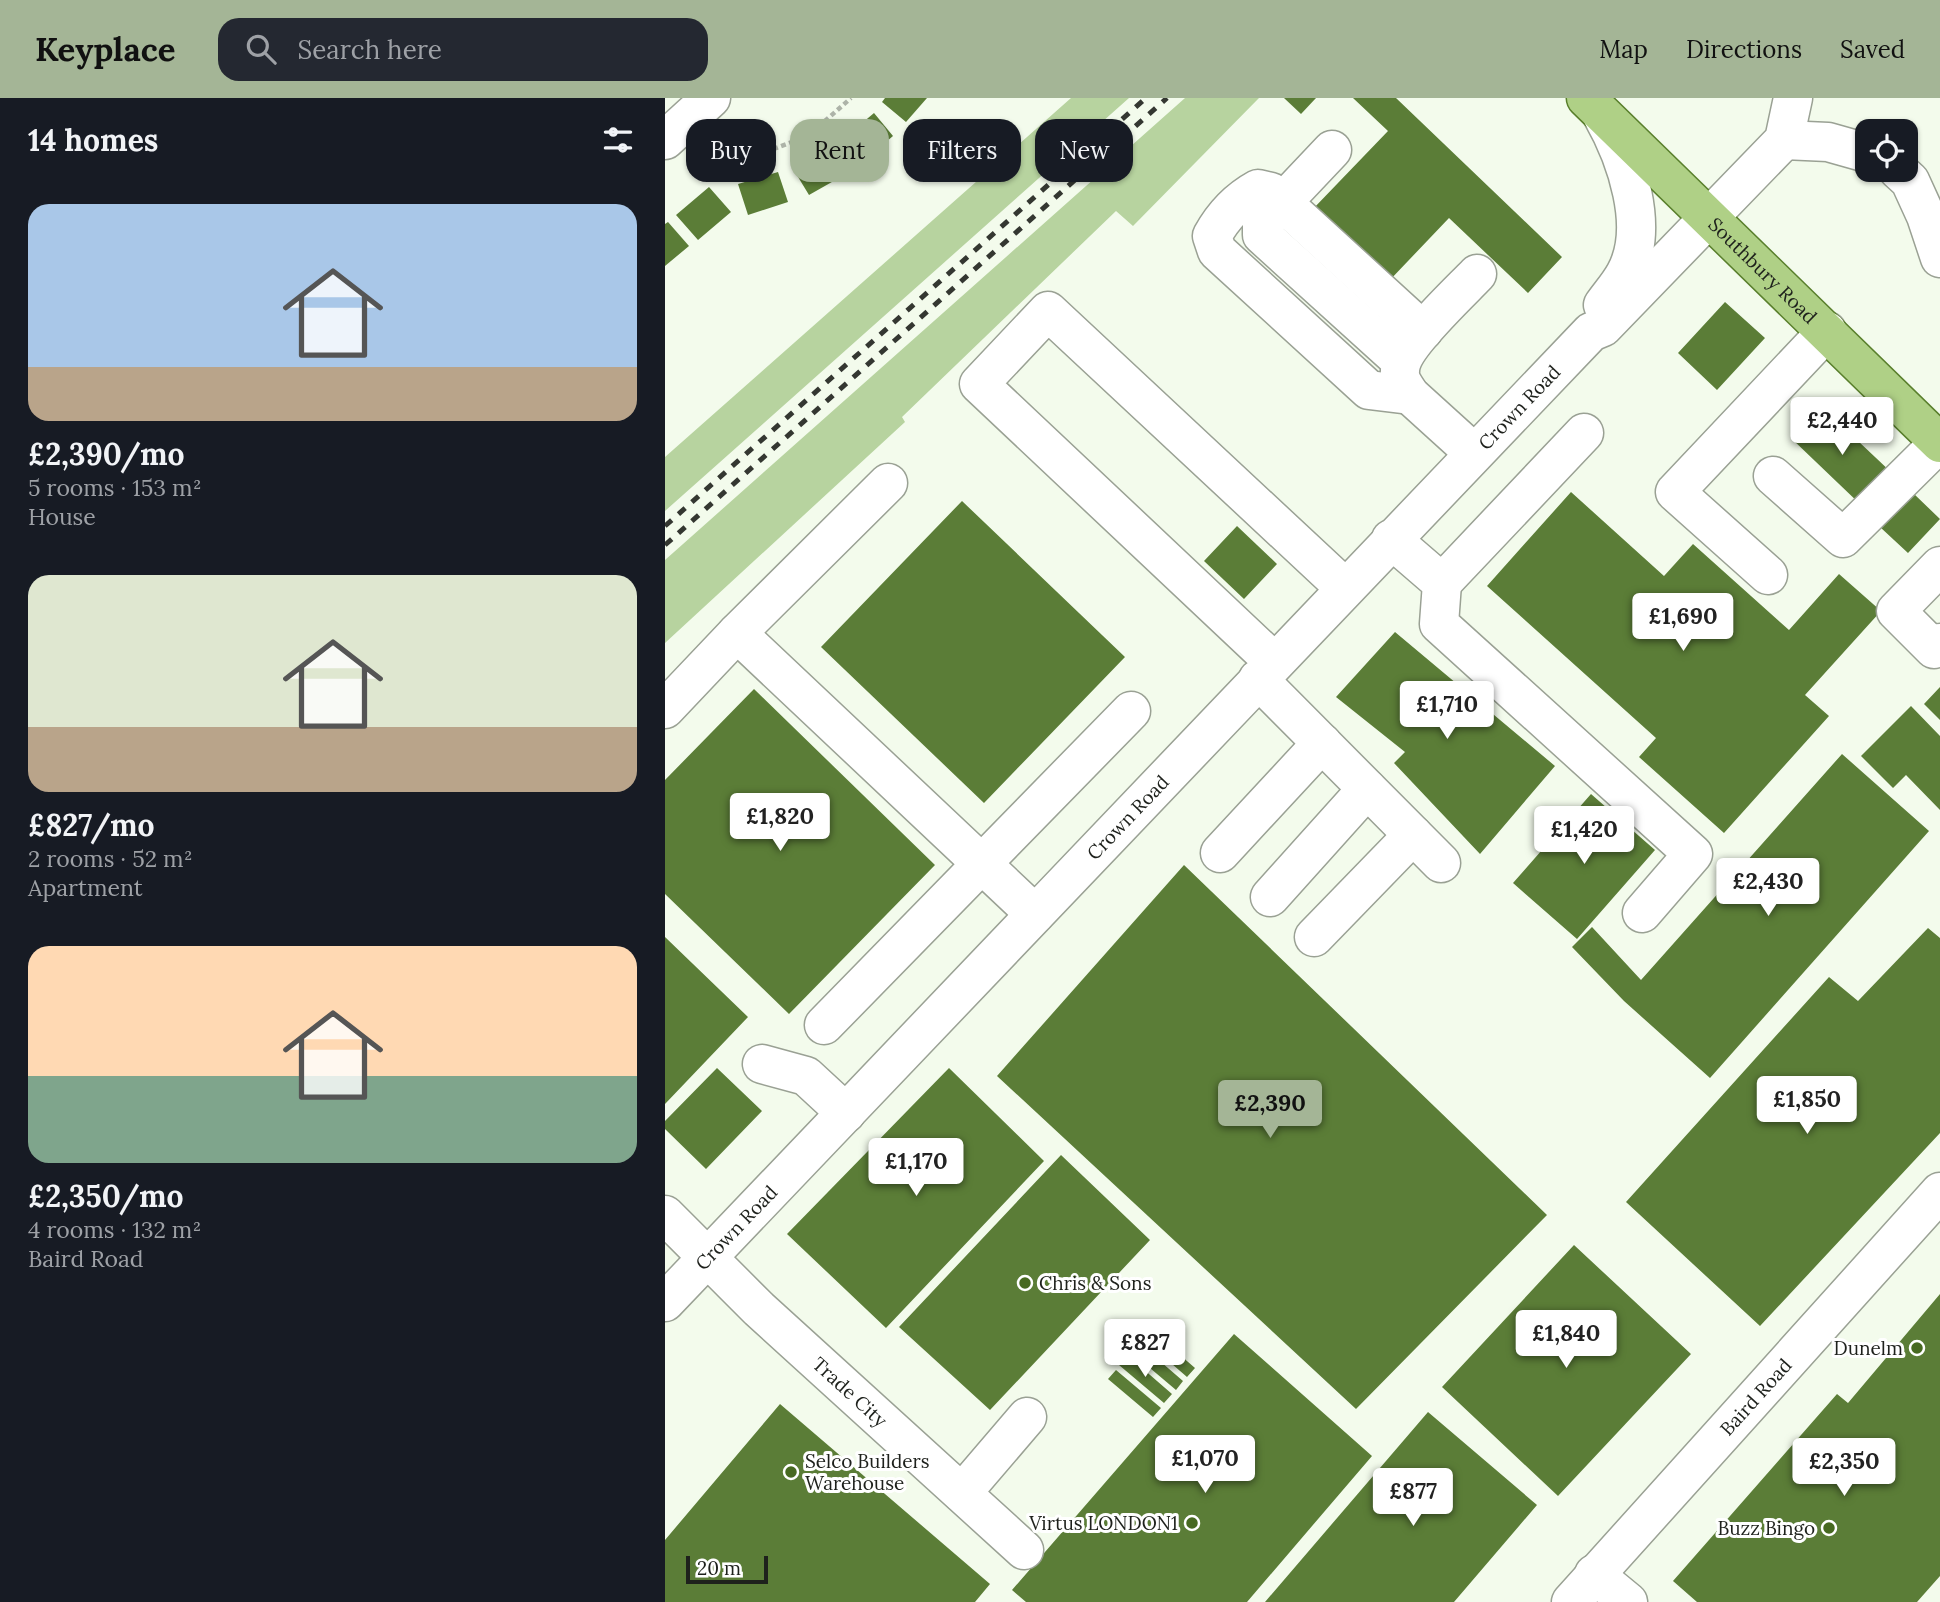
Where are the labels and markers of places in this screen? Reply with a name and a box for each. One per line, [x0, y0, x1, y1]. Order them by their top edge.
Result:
pin: £2,440 [1785, 398, 1899, 457]
pin: £1,690 [1626, 594, 1740, 653]
pin: £1,710 [1390, 682, 1504, 741]
pin: £1,820 [723, 794, 837, 853]
pin: £1,420 [1527, 806, 1641, 866]
pin: £2,430 [1711, 858, 1825, 918]
pin: £1,850 [1750, 1076, 1864, 1136]
pin: £2,390 [1213, 1080, 1327, 1140]
pin: £1,170 [859, 1138, 973, 1198]
place label: Chris & Sons [1039, 1271, 1152, 1295]
marker: Chris & Sons [1017, 1275, 1033, 1291]
pin: £1,840 [1509, 1310, 1623, 1370]
pin: £827 [1104, 1320, 1186, 1379]
place label: Dunelm [1834, 1336, 1903, 1360]
marker: Dunelm [1909, 1340, 1925, 1356]
pin: £1,070 [1148, 1436, 1262, 1495]
pin: £2,350 [1787, 1438, 1901, 1498]
place label: Selco Builders Warehouse [805, 1449, 930, 1495]
marker: Selco Builders Warehouse [783, 1464, 799, 1480]
pin: £877 [1372, 1468, 1454, 1528]
place label: Virtus LONDON1 [1028, 1511, 1178, 1535]
marker: Virtus LONDON1 [1184, 1515, 1200, 1531]
place label: Buzz Bingo [1718, 1516, 1815, 1540]
marker: Buzz Bingo [1821, 1520, 1837, 1536]

